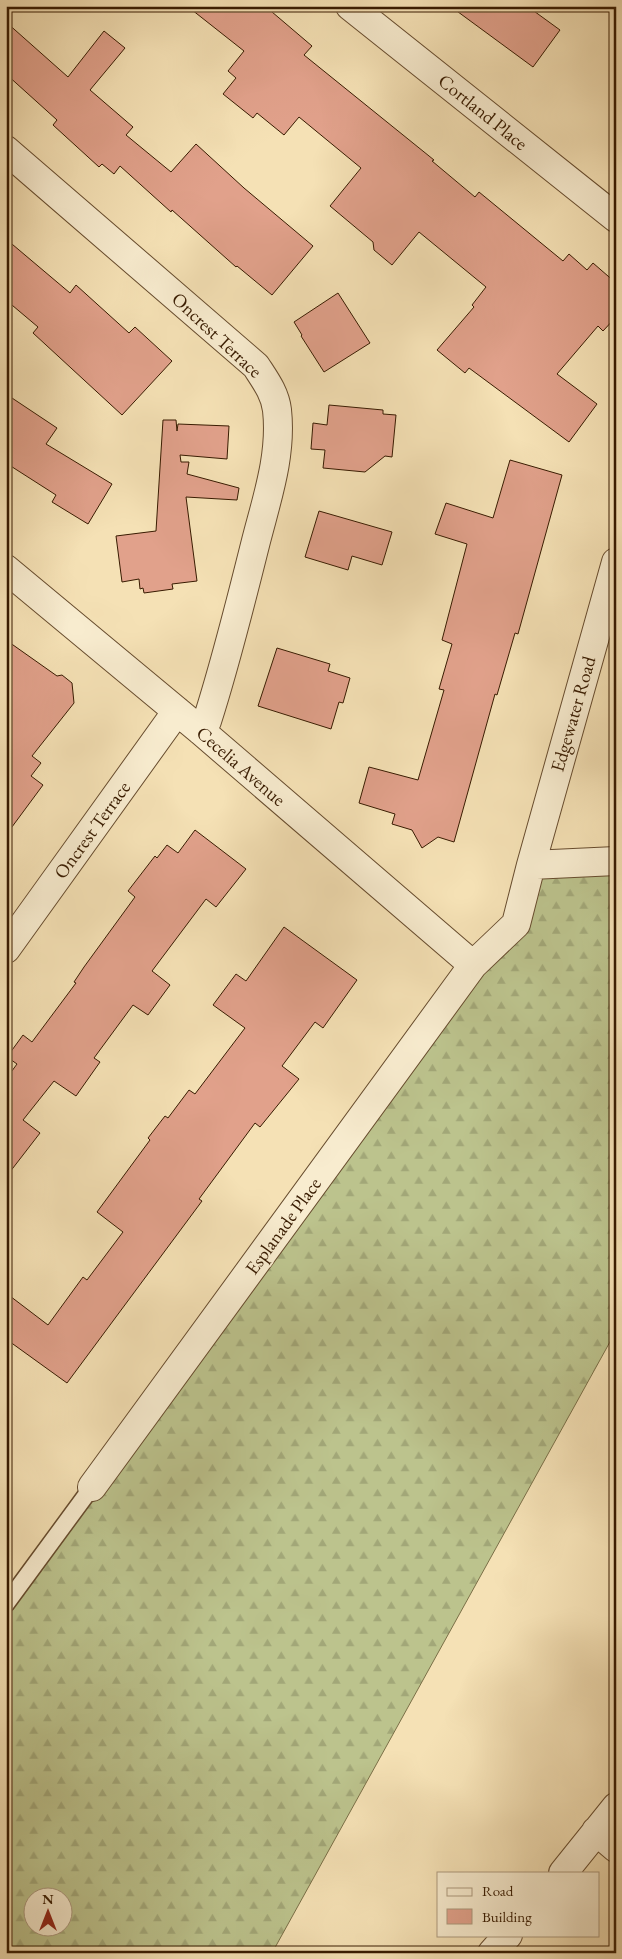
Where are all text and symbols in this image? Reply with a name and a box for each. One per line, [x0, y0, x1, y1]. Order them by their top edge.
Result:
street label: Cortland Place [433, 68, 533, 156]
street label: Oncrest Terrace [166, 287, 268, 383]
street label: Edgewater Road [545, 653, 602, 775]
street label: Cecelia Avenue [191, 720, 291, 812]
street label: Oncrest Terrace [48, 776, 136, 884]
street label: Esplanade Place [239, 1172, 327, 1280]
legend [437, 1872, 600, 1936]
text: Road [482, 1881, 514, 1900]
north arrow [22, 1886, 72, 1936]
text: N [42, 1890, 54, 1908]
text: Building [482, 1907, 532, 1926]

